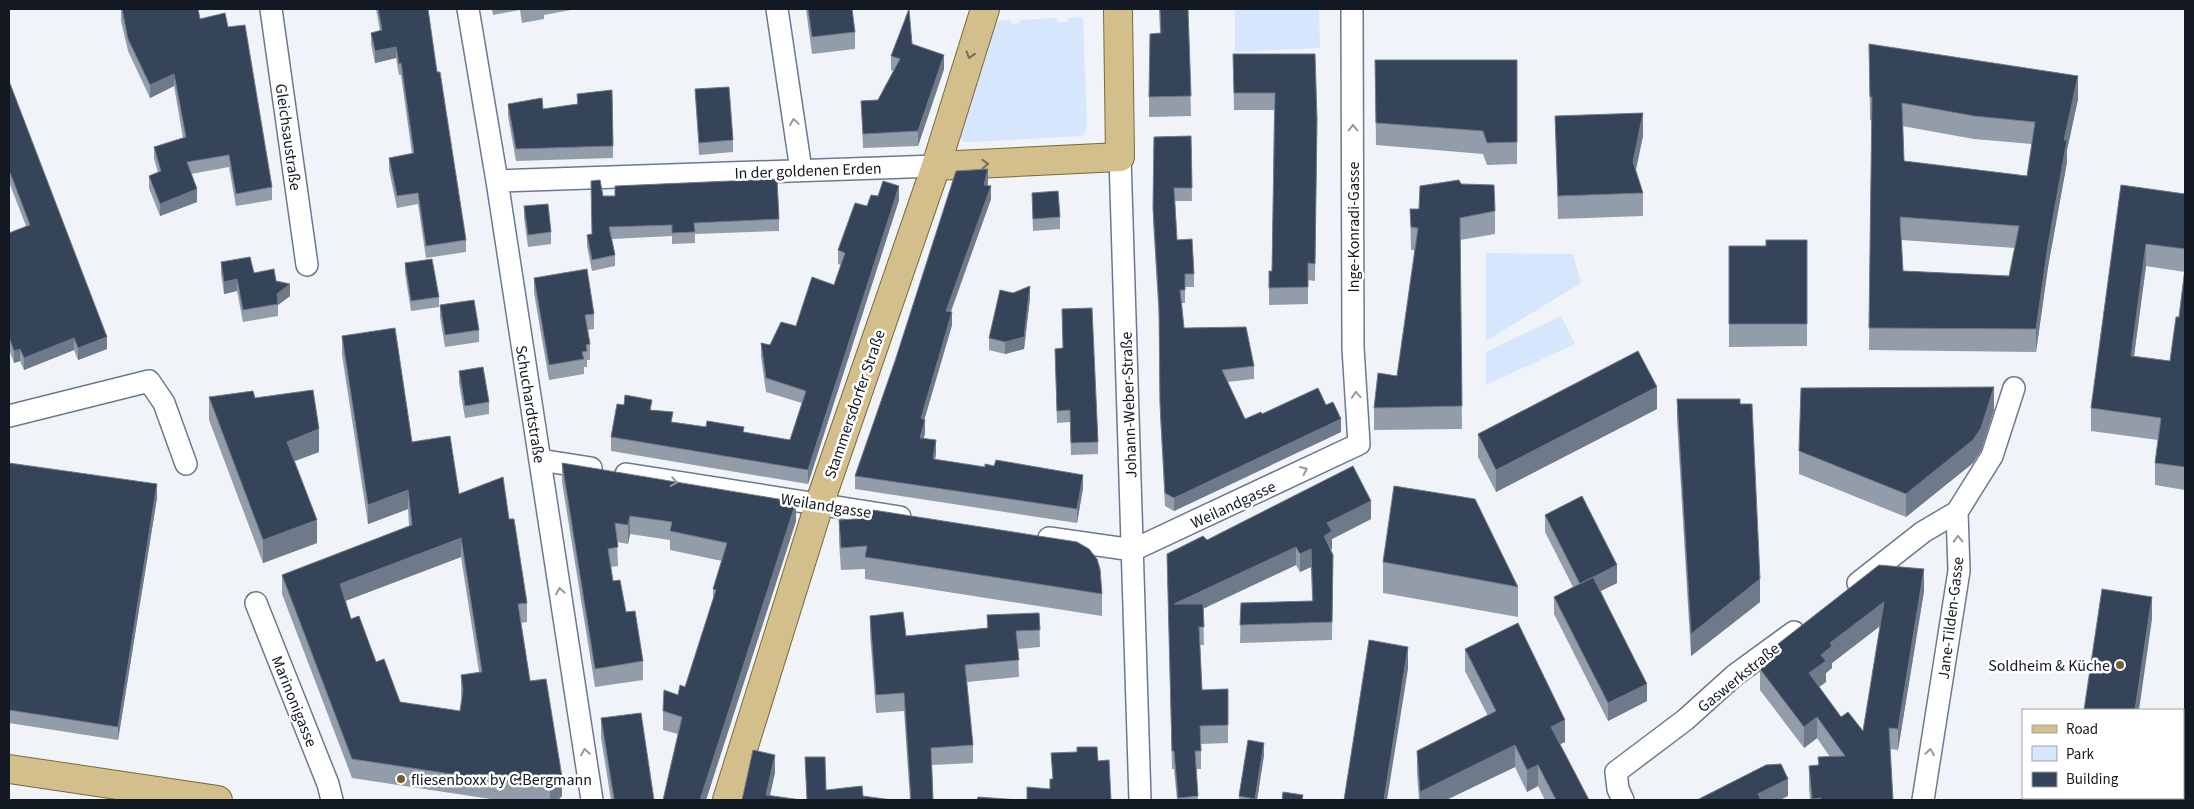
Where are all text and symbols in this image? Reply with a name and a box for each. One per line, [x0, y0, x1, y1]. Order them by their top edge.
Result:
one-way arrow [966, 51, 976, 59]
street label: Gleichsaustraße [270, 82, 306, 192]
one-way arrow [789, 118, 799, 126]
one-way arrow [1348, 124, 1358, 132]
street label: In der goldenen Erden [734, 157, 882, 185]
one-way arrow [981, 158, 989, 169]
street label: Inge-Konradi-Gasse [1343, 162, 1365, 292]
street label: Stammersdorfer Straße [819, 327, 891, 482]
street label: Johann-Weber-Straße [1115, 331, 1143, 479]
street label: Schuchardtstraße [510, 344, 550, 465]
one-way arrow [1351, 391, 1362, 399]
one-way arrow [1299, 466, 1308, 476]
one-way arrow [670, 476, 679, 486]
street label: Weilandgasse [1187, 476, 1280, 534]
street label: Weilandgasse [779, 488, 873, 524]
one-way arrow [1953, 535, 1963, 543]
street label: Jane-Tilden-Gasse [1933, 556, 1969, 681]
one-way arrow [555, 587, 566, 595]
street label: Gaswerkstraße [1693, 638, 1784, 718]
street label: Marinonigasse [266, 653, 322, 750]
place label: Soldheim & Küche [1988, 655, 2110, 677]
marker: Soldheim & Küche [2114, 659, 2126, 671]
legend [2022, 709, 2184, 799]
text: Road [2066, 719, 2098, 740]
text: Park [2066, 744, 2095, 765]
one-way arrow [580, 748, 590, 756]
one-way arrow [1925, 748, 1935, 756]
place label: fliesenboxx by C.Bergmann [411, 769, 592, 791]
text: Building [2066, 769, 2119, 790]
marker: fliesenboxx by C.Bergmann [395, 773, 407, 785]

